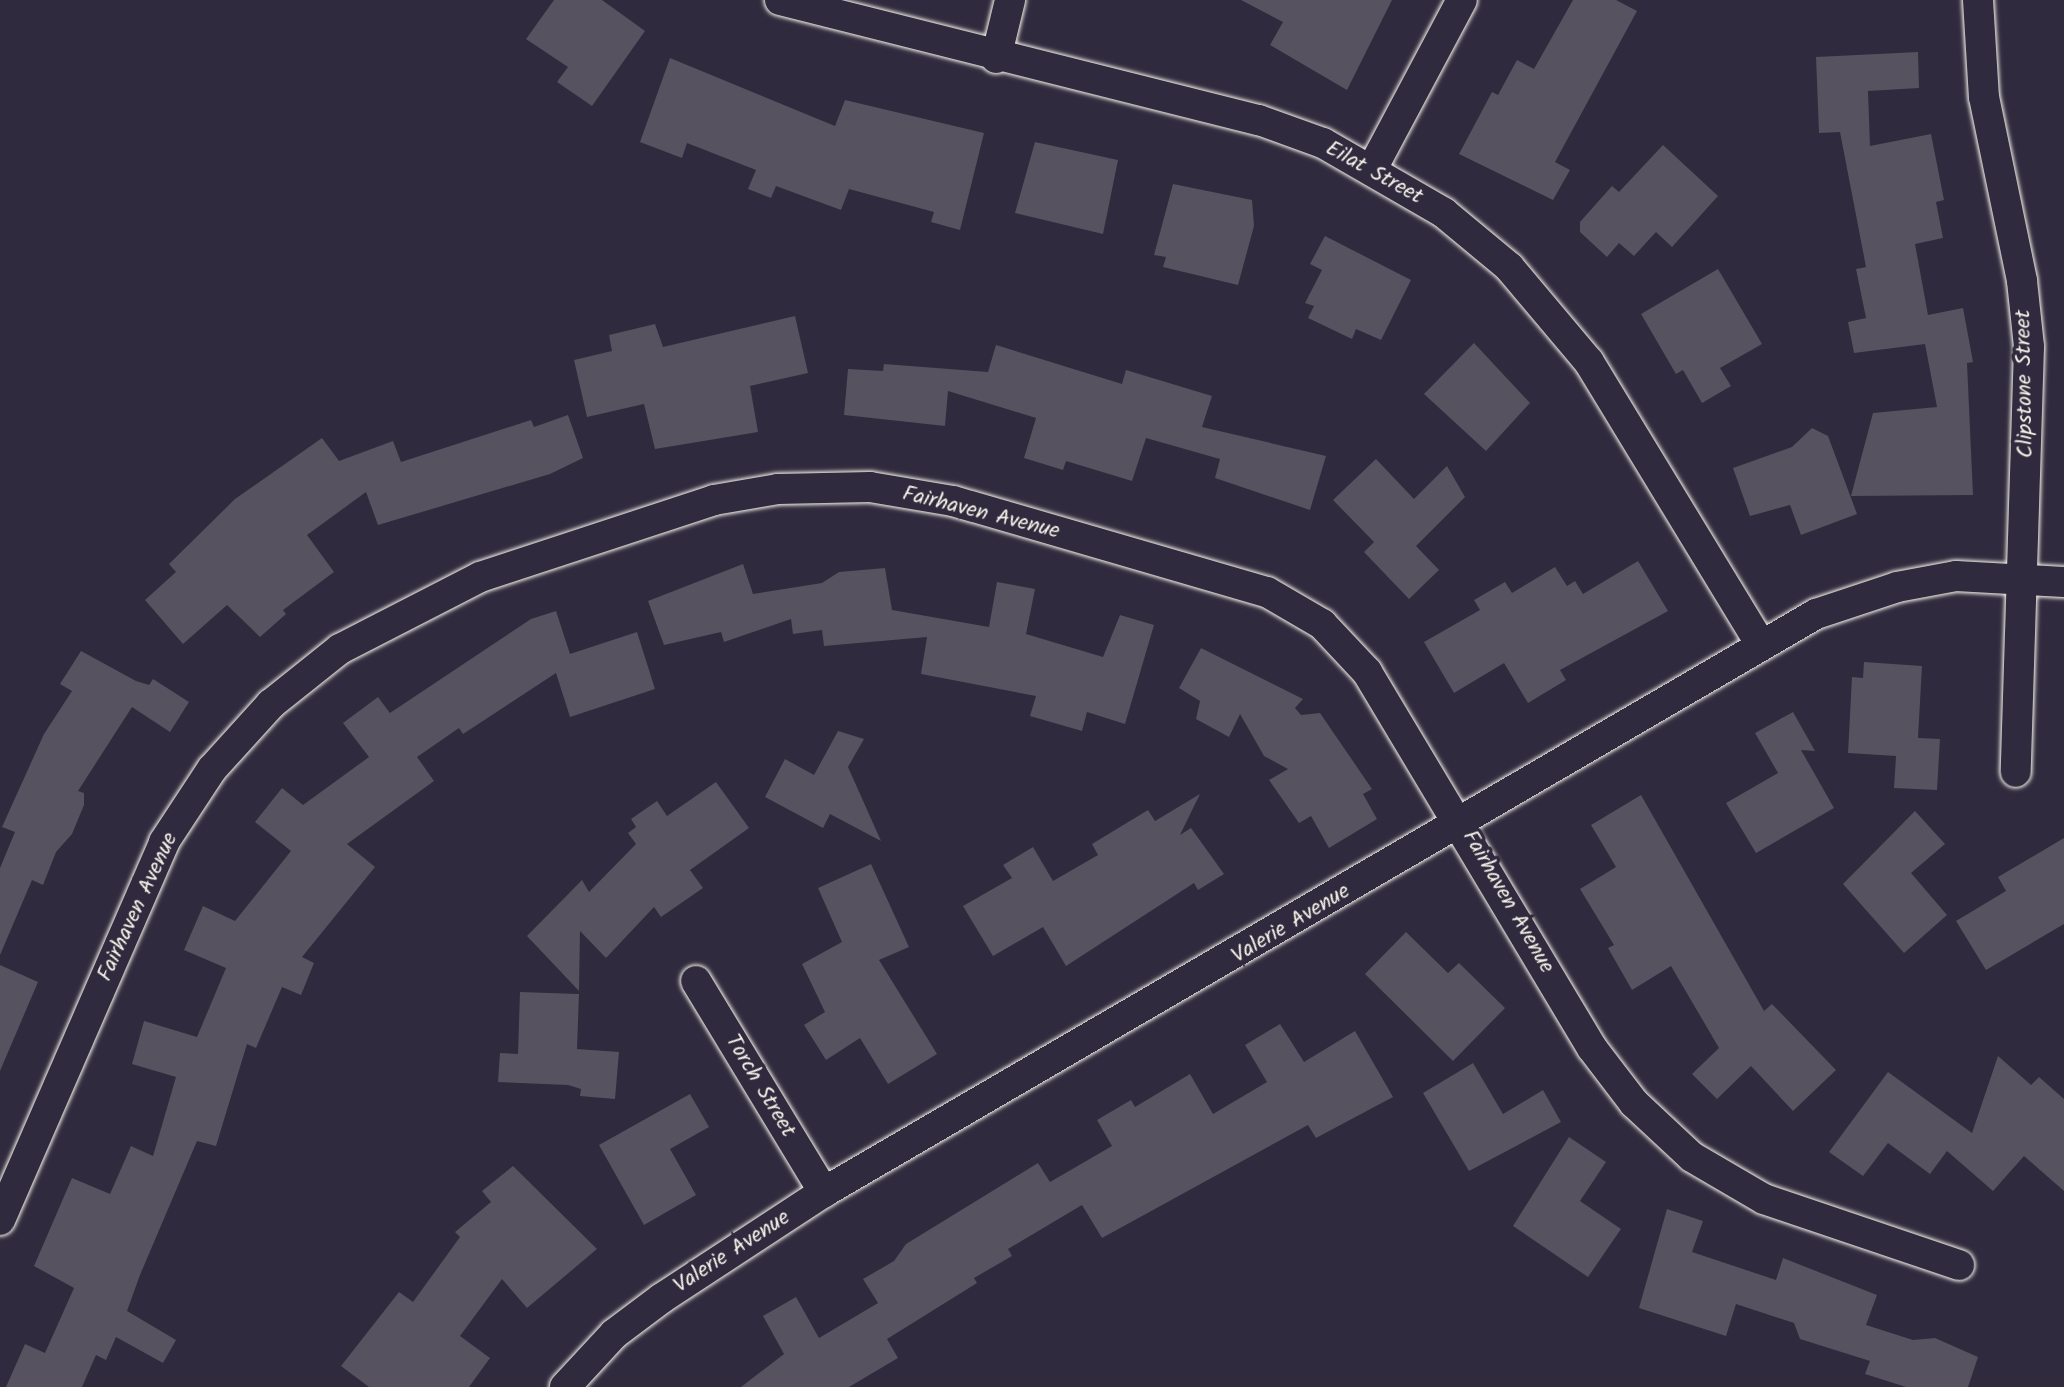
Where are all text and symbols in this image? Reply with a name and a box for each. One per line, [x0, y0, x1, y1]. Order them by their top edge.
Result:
street label: Eilat Street [1321, 136, 1427, 210]
street label: Clipstone Street [2011, 310, 2039, 458]
street label: Fairhaven Avenue [900, 481, 1062, 545]
street label: Fairhaven Avenue [1456, 826, 1560, 978]
street label: Fairhaven Avenue [92, 828, 184, 986]
street label: Valerie Avenue [1227, 878, 1355, 970]
street label: Torch Street [719, 1030, 801, 1142]
street label: Valerie Avenue [669, 1205, 795, 1299]

